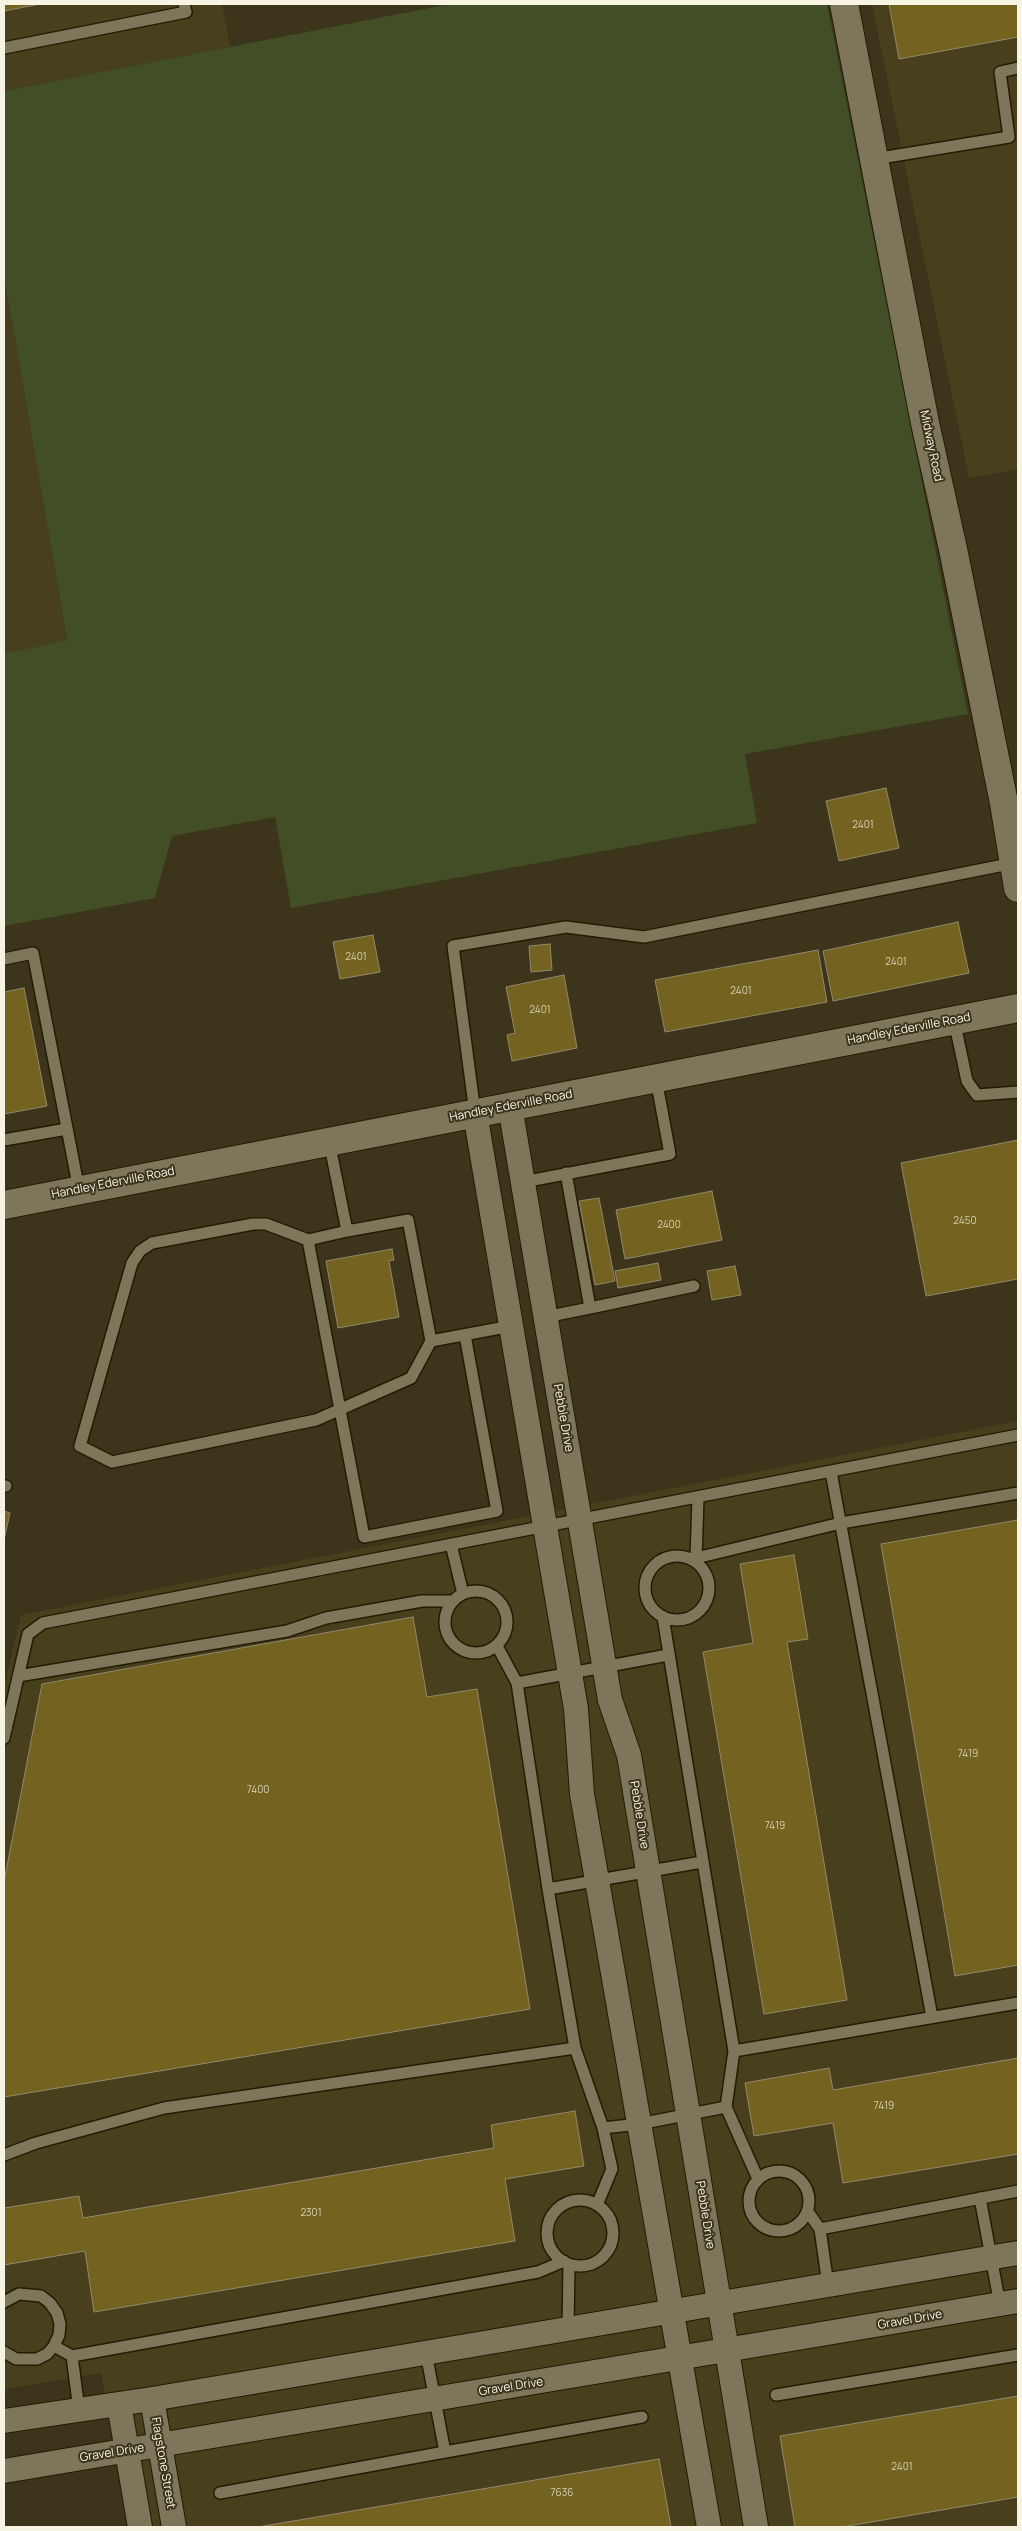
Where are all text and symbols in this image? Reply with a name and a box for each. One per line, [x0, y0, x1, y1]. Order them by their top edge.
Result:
street label: Midway Road [916, 409, 946, 483]
house number: 2401 [852, 819, 874, 831]
house number: 2401 [345, 951, 367, 963]
house number: 2401 [885, 956, 907, 968]
house number: 2401 [730, 985, 752, 997]
house number: 2401 [529, 1004, 551, 1016]
street label: Handley Ederville Road [846, 1010, 972, 1048]
street label: Handley Ederville Road [448, 1087, 574, 1125]
street label: Handley Ederville Road [50, 1164, 176, 1202]
house number: 2450 [953, 1215, 977, 1227]
house number: 2400 [657, 1219, 681, 1231]
street label: Pebble Drive [550, 1383, 576, 1453]
house number: 7419 [958, 1748, 978, 1760]
street label: Pebble Drive [627, 1780, 651, 1850]
house number: 7400 [247, 1784, 269, 1796]
house number: 7419 [765, 1820, 785, 1832]
house number: 7419 [874, 2100, 894, 2112]
street label: Pebble Drive [693, 2180, 717, 2250]
house number: 2301 [300, 2207, 322, 2219]
street label: Gravel Drive [877, 2307, 943, 2333]
street label: Gravel Drive [478, 2375, 544, 2399]
street label: Flagstone Street [148, 2416, 178, 2510]
street label: Gravel Drive [79, 2441, 145, 2465]
house number: 2401 [891, 2461, 913, 2473]
house number: 7636 [551, 2487, 573, 2499]

